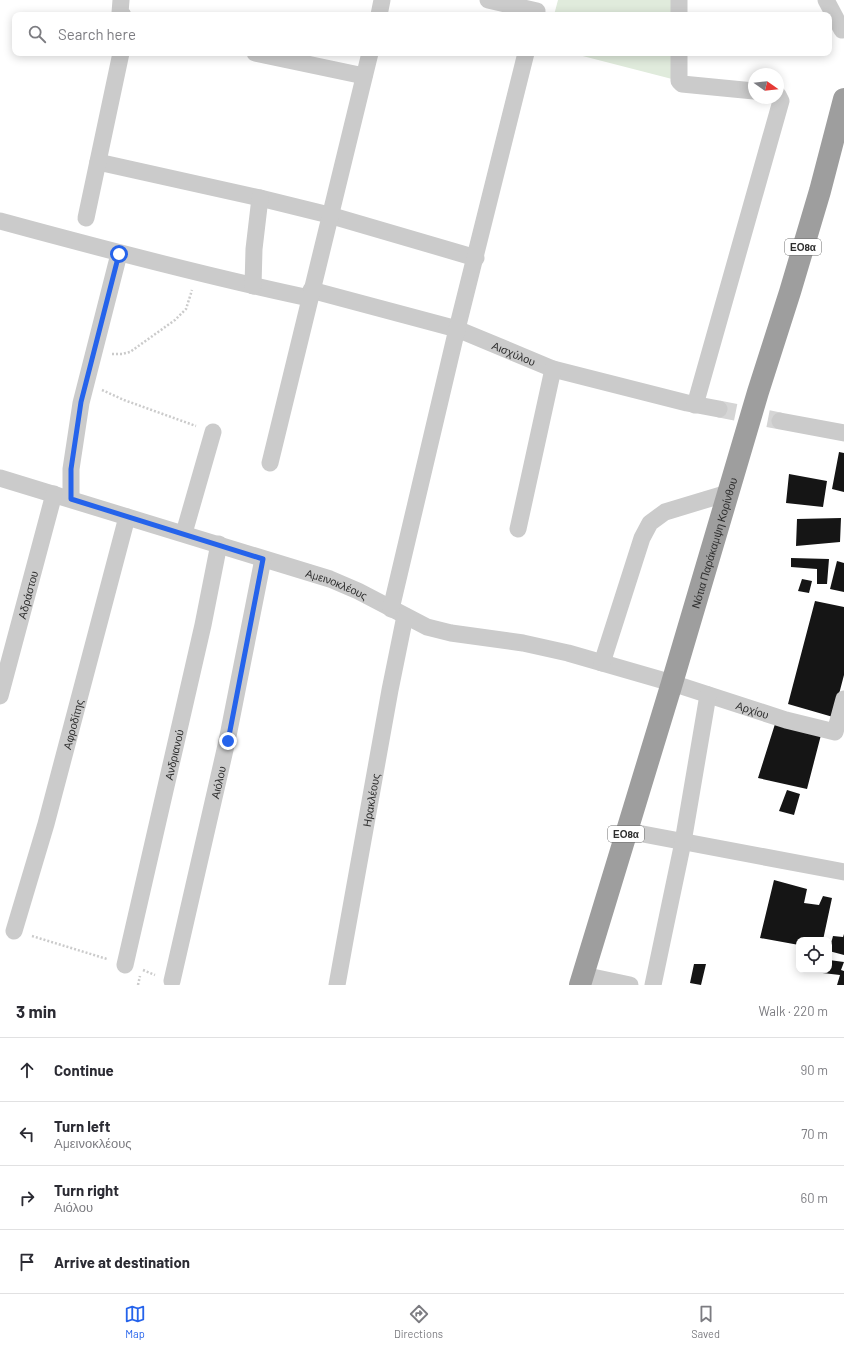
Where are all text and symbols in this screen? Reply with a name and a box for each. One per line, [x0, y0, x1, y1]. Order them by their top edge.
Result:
search box [12, 12, 832, 56]
icon: search [26, 23, 48, 45]
text: Search here [58, 25, 136, 43]
north arrow [748, 68, 784, 104]
road number: ΕΟ8α [785, 239, 821, 255]
route start [110, 245, 128, 263]
street label: Αισχύλου [490, 338, 538, 368]
street label: Νότια Παράκαμψη Κορίνθου [688, 476, 739, 610]
street label: Αμεινοκλέους [304, 565, 370, 602]
street label: Αδράστου [14, 569, 40, 620]
street label: Αφροδίτης [60, 698, 85, 751]
street label: Αρχίου [735, 698, 771, 721]
street label: Ανδριανού [161, 728, 185, 781]
route end [219, 732, 237, 750]
street label: Αιόλου [208, 765, 228, 800]
street label: Ηρακλέους [359, 772, 381, 828]
road number: ΕΟ8α [608, 826, 644, 842]
map controls [796, 937, 832, 973]
button: locate [796, 937, 832, 973]
text: 3 min [16, 1001, 56, 1021]
text: Walk · 220 m [758, 1003, 828, 1019]
icon: ahead [16, 1059, 38, 1081]
text: Continue [54, 1061, 114, 1079]
text: 90 m [801, 1062, 828, 1078]
text: Turn left [54, 1117, 110, 1135]
icon: left [16, 1123, 38, 1145]
text: 70 m [801, 1126, 828, 1142]
text: Αμεινοκλέους [54, 1135, 132, 1151]
text: Turn right [54, 1181, 119, 1199]
icon: right [16, 1187, 38, 1209]
text: 60 m [801, 1190, 828, 1206]
text: Αιόλου [54, 1199, 93, 1215]
icon: arrive [16, 1251, 38, 1273]
text: Arrive at destination [54, 1253, 190, 1271]
tab: Map [124, 1303, 146, 1340]
tab: Directions [394, 1303, 443, 1340]
tab: Saved [691, 1303, 720, 1340]

